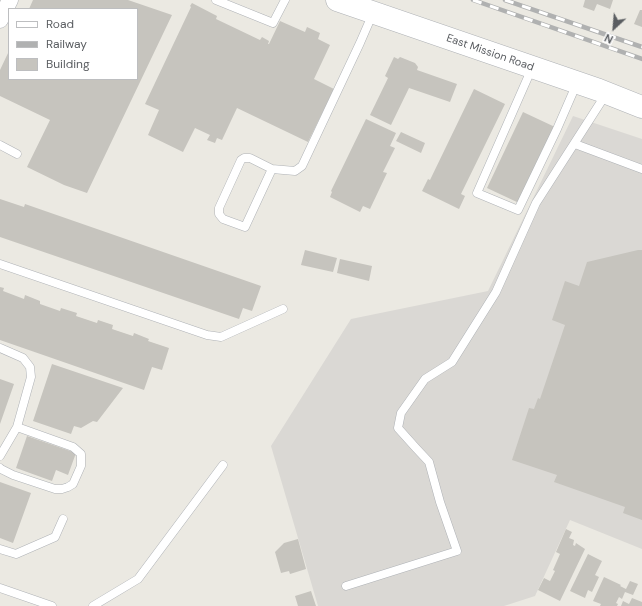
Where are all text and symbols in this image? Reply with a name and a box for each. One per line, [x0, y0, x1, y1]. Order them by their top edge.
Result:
legend [8, 8, 138, 80]
north arrow [594, 8, 634, 48]
text: Road [46, 16, 74, 32]
text: N [602, 31, 615, 47]
street label: East Mission Road [445, 32, 535, 74]
text: Railway [46, 36, 87, 52]
text: Building [46, 56, 90, 72]

